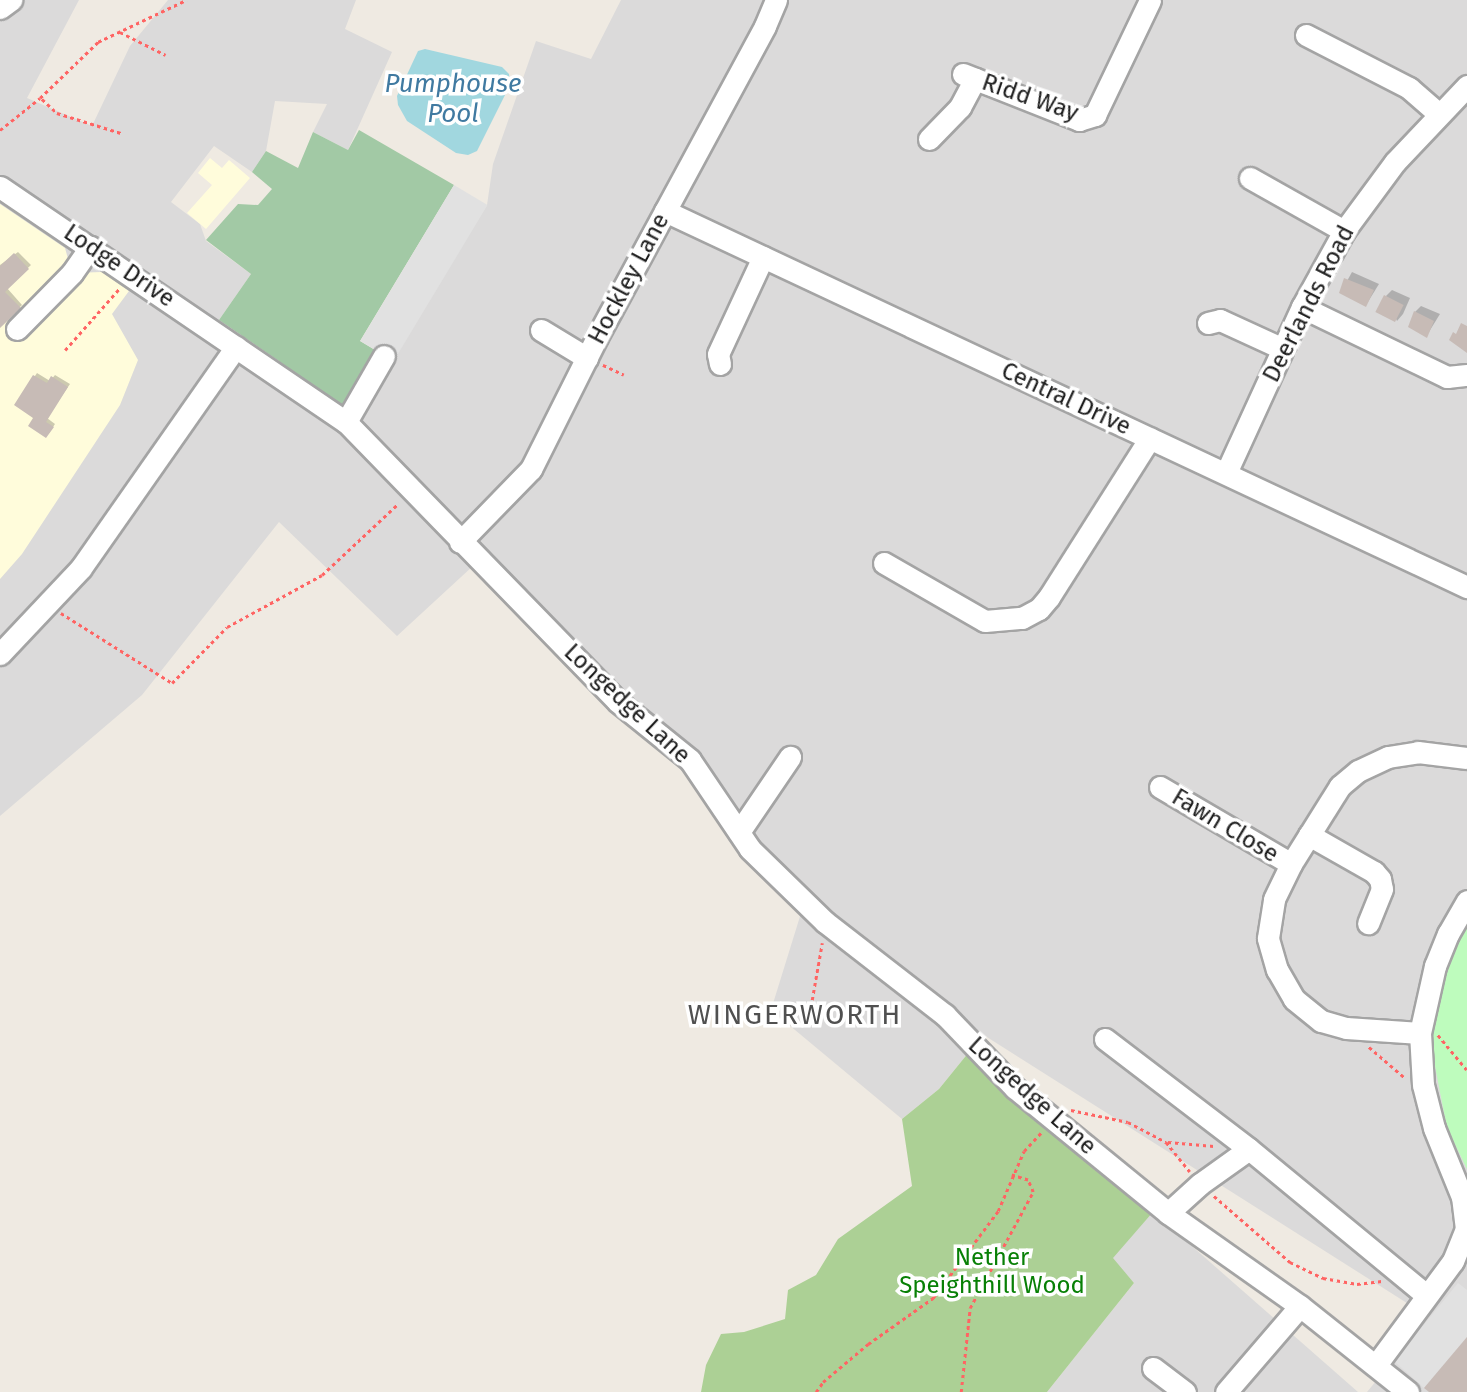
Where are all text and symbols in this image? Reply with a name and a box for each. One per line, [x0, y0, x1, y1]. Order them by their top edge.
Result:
water label: Pumphouse Pool [385, 68, 521, 130]
street label: Ridd Way [978, 68, 1082, 128]
street label: Hockley Lane [582, 209, 676, 349]
street label: Lodge Drive [58, 218, 180, 314]
street label: Deerlands Road [1257, 221, 1361, 387]
street label: Central Drive [997, 356, 1135, 442]
street label: Longedge Lane [558, 638, 696, 770]
street label: Fawn Close [1166, 783, 1284, 869]
district label: WINGERWORTH [689, 998, 901, 1032]
street label: Longedge Lane [962, 1031, 1102, 1161]
park label: Nether Speighthill Wood [899, 1244, 1085, 1300]

